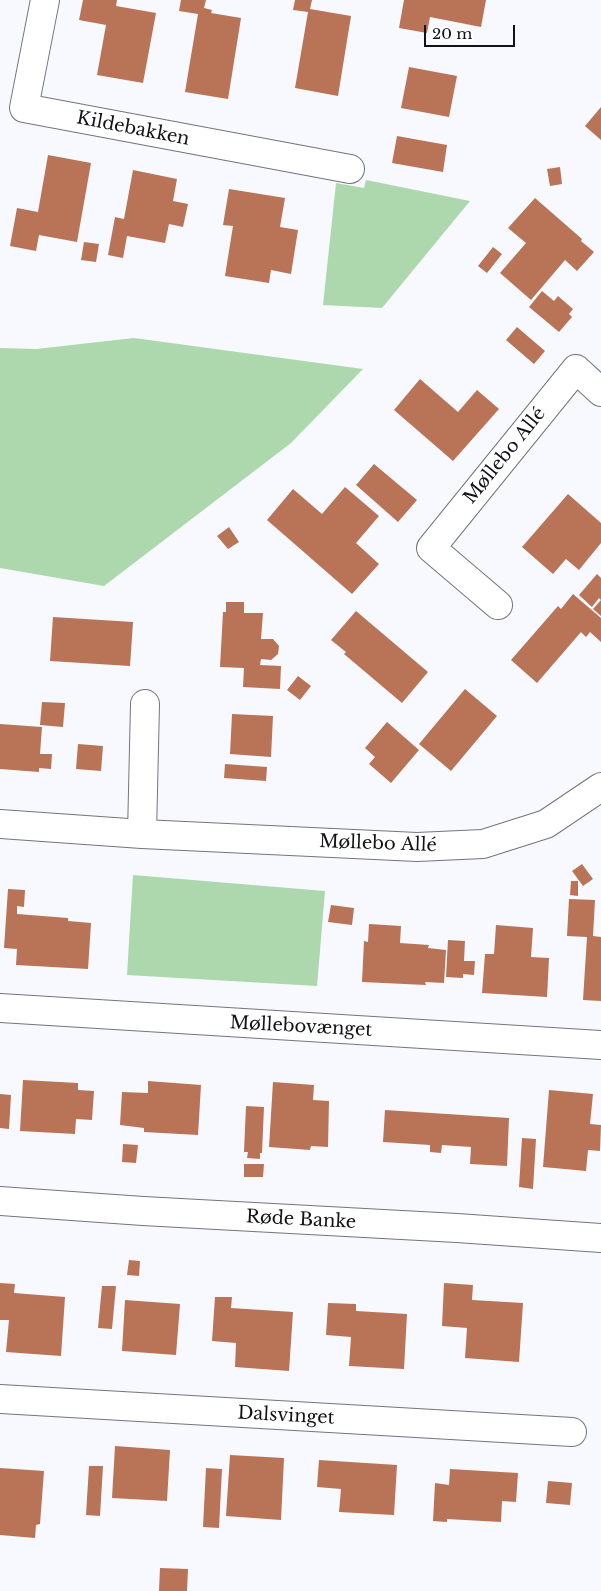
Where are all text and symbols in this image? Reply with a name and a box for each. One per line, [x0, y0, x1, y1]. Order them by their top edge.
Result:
scale bar [426, 15, 517, 47]
text: 20 m [432, 24, 472, 43]
street label: Kildebakken [75, 107, 191, 151]
street label: Møllebo Allé [460, 404, 550, 508]
street label: Møllebo Allé [319, 831, 437, 857]
street label: Møllebovænget [229, 1012, 373, 1042]
street label: Røde Banke [245, 1206, 357, 1234]
street label: Dalsvinget [237, 1403, 335, 1429]

